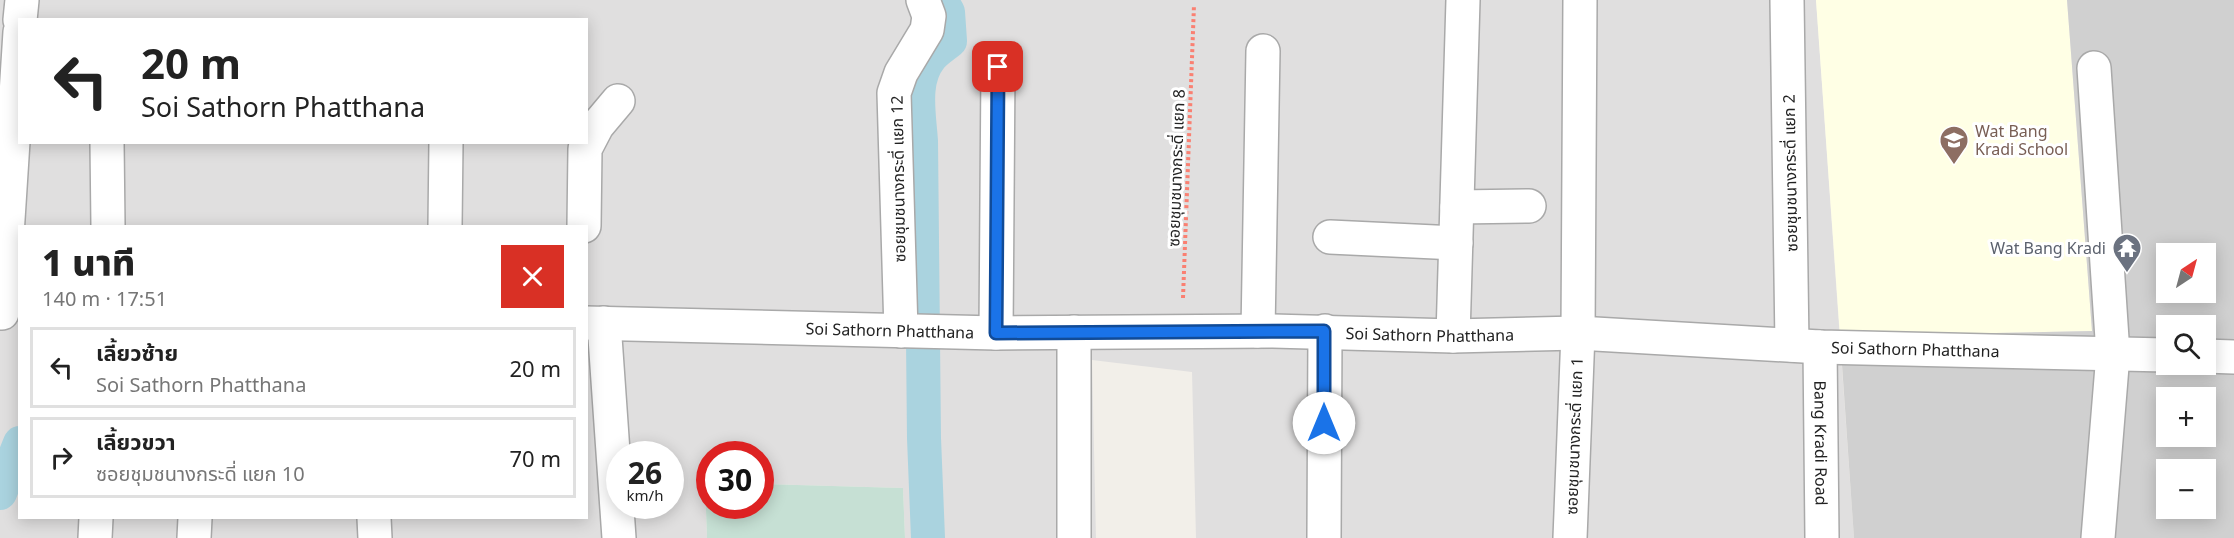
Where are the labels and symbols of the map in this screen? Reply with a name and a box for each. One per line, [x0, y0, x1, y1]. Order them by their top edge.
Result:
pin [972, 41, 1023, 92]
street label: ซอยชุมชนางกระดี่ แยก 8 [1162, 89, 1190, 247]
street label: ซอยชุมชนางกระดี่ แยก 2 [1778, 94, 1802, 252]
street label: ซอยชุมชนางกระดี่ แยก 12 [886, 95, 910, 263]
place label: Wat Bang Kradi School [1975, 120, 2068, 160]
school or university icon: Wat Bang Kradi School [1938, 124, 1970, 166]
temple icon: Wat Bang Kradi [2111, 232, 2143, 274]
place label: Wat Bang Kradi [1990, 237, 2106, 259]
north arrow [2156, 243, 2216, 303]
street label: Soi Sathorn Phatthana [805, 317, 974, 343]
street label: Soi Sathorn Phatthana [1345, 322, 1514, 347]
street label: Soi Sathorn Phatthana [1831, 336, 2000, 362]
street label: ซอยชุมชนางกระดี่ แยก 1 [1560, 357, 1588, 515]
street label: Bang Kradi Road [1809, 380, 1833, 506]
position arrow [1292, 391, 1356, 455]
speed limit sign: 30 [696, 441, 774, 519]

